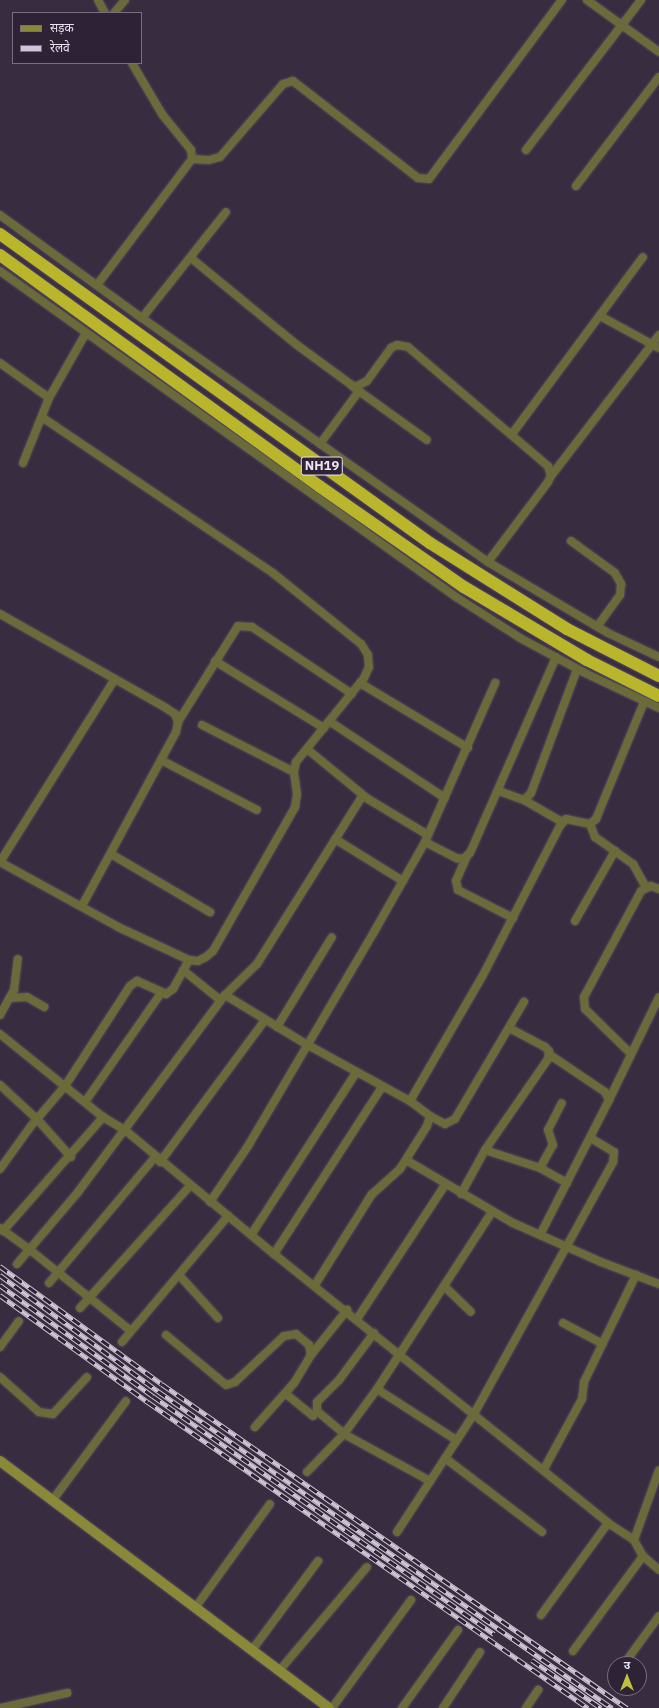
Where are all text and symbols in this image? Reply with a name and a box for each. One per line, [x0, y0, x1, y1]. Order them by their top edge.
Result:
legend [12, 12, 142, 64]
text: सड़क [50, 20, 74, 35]
text: रेलवे [50, 40, 70, 55]
road number: NH19 [300, 455, 344, 477]
north arrow [607, 1656, 647, 1696]
text: उ [624, 1658, 630, 1672]

